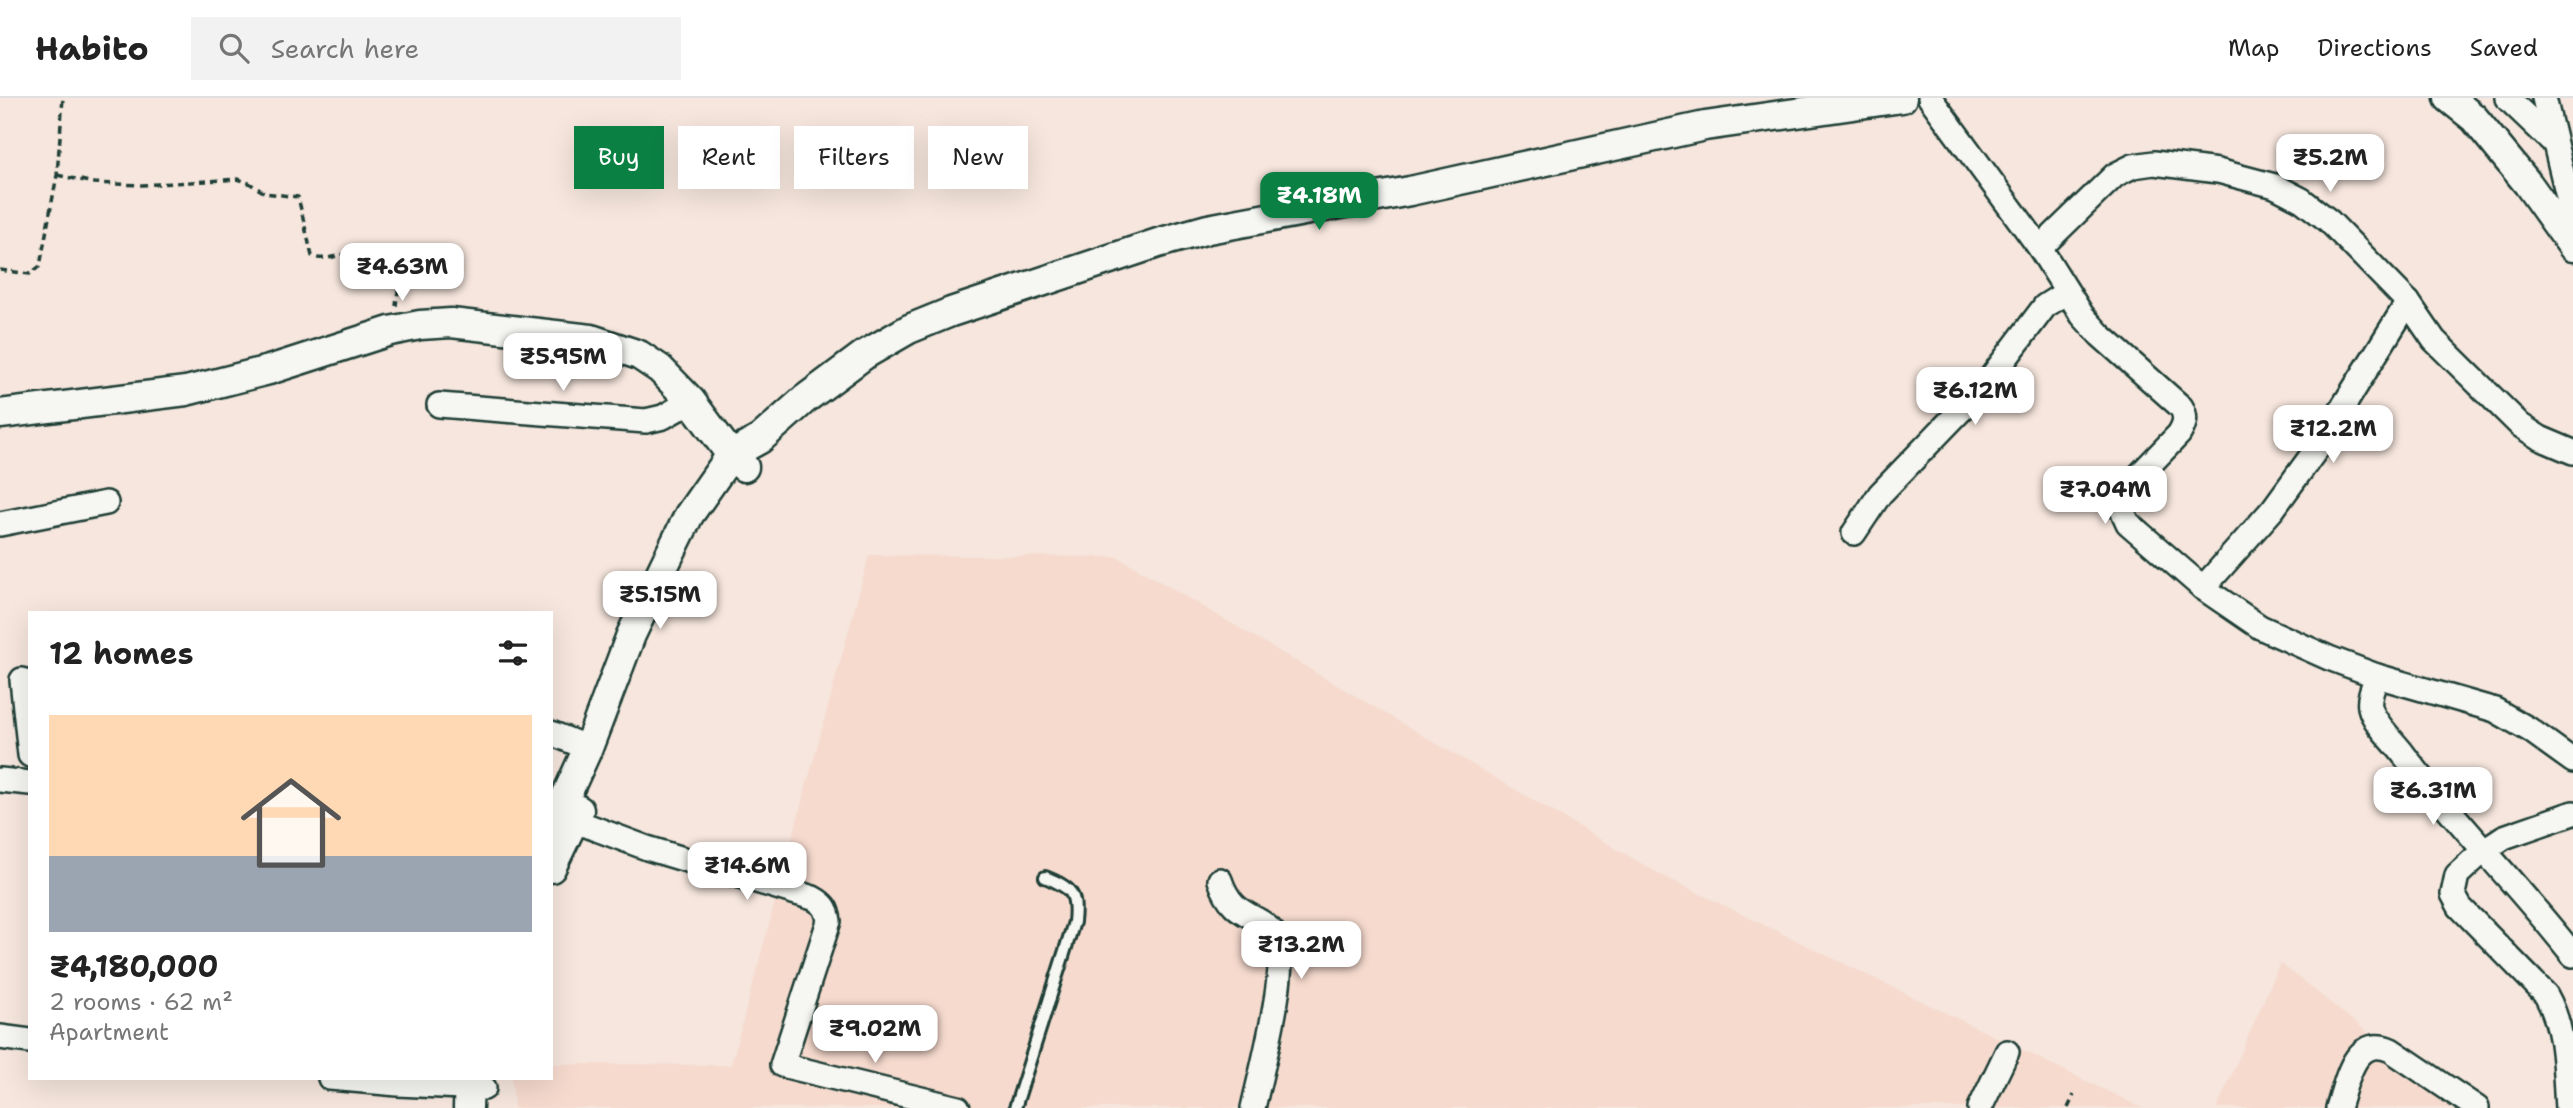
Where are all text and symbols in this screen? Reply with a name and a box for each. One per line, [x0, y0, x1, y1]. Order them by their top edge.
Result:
search box [191, 17, 681, 80]
text: Habito [35, 26, 149, 71]
icon: search [215, 29, 253, 67]
text: Search here [271, 31, 419, 66]
text: Map [2228, 32, 2279, 64]
text: Directions [2317, 32, 2432, 64]
text: Saved [2470, 32, 2538, 64]
chip: Buy [574, 126, 664, 189]
chip: Rent [678, 126, 780, 189]
chip: Filters [794, 126, 914, 189]
chip: New [928, 126, 1028, 189]
pin: ₹5.2M [2281, 134, 2379, 194]
text: ₹5.2M [2292, 142, 2368, 172]
pin: ₹4.18M [1262, 172, 1376, 232]
text: ₹4.18M [1276, 180, 1362, 210]
pin: ₹4.63M [345, 244, 459, 303]
text: ₹4.63M [356, 251, 448, 281]
pin: ₹5.95M [506, 334, 620, 393]
text: ₹5.95M [519, 341, 607, 371]
pin: ₹6.12M [1918, 368, 2032, 427]
text: ₹6.12M [1932, 375, 2018, 405]
pin: ₹12.2M [2276, 406, 2390, 465]
text: ₹12.2M [2289, 413, 2377, 443]
pin: ₹7.04M [2048, 466, 2162, 526]
text: ₹7.04M [2059, 474, 2151, 504]
pin: ₹5.15M [603, 572, 717, 631]
text: ₹5.15M [619, 579, 701, 609]
text: 12 homes [49, 633, 193, 674]
icon: filters [494, 634, 532, 672]
icon: home [228, 760, 354, 886]
pin: ₹6.31M [2376, 768, 2490, 827]
text: ₹6.31M [2389, 775, 2477, 805]
pin: ₹14.6M [690, 842, 804, 902]
text: ₹14.6M [704, 850, 790, 880]
pin: ₹13.2M [1244, 922, 1358, 981]
text: ₹13.2M [1257, 929, 1345, 959]
text: ₹4,180,000 [49, 946, 219, 987]
text: 2 rooms · 62 m² [49, 987, 233, 1017]
pin: ₹9.02M [818, 1006, 932, 1065]
text: ₹9.02M [829, 1013, 921, 1043]
text: Apartment [49, 1017, 169, 1047]

